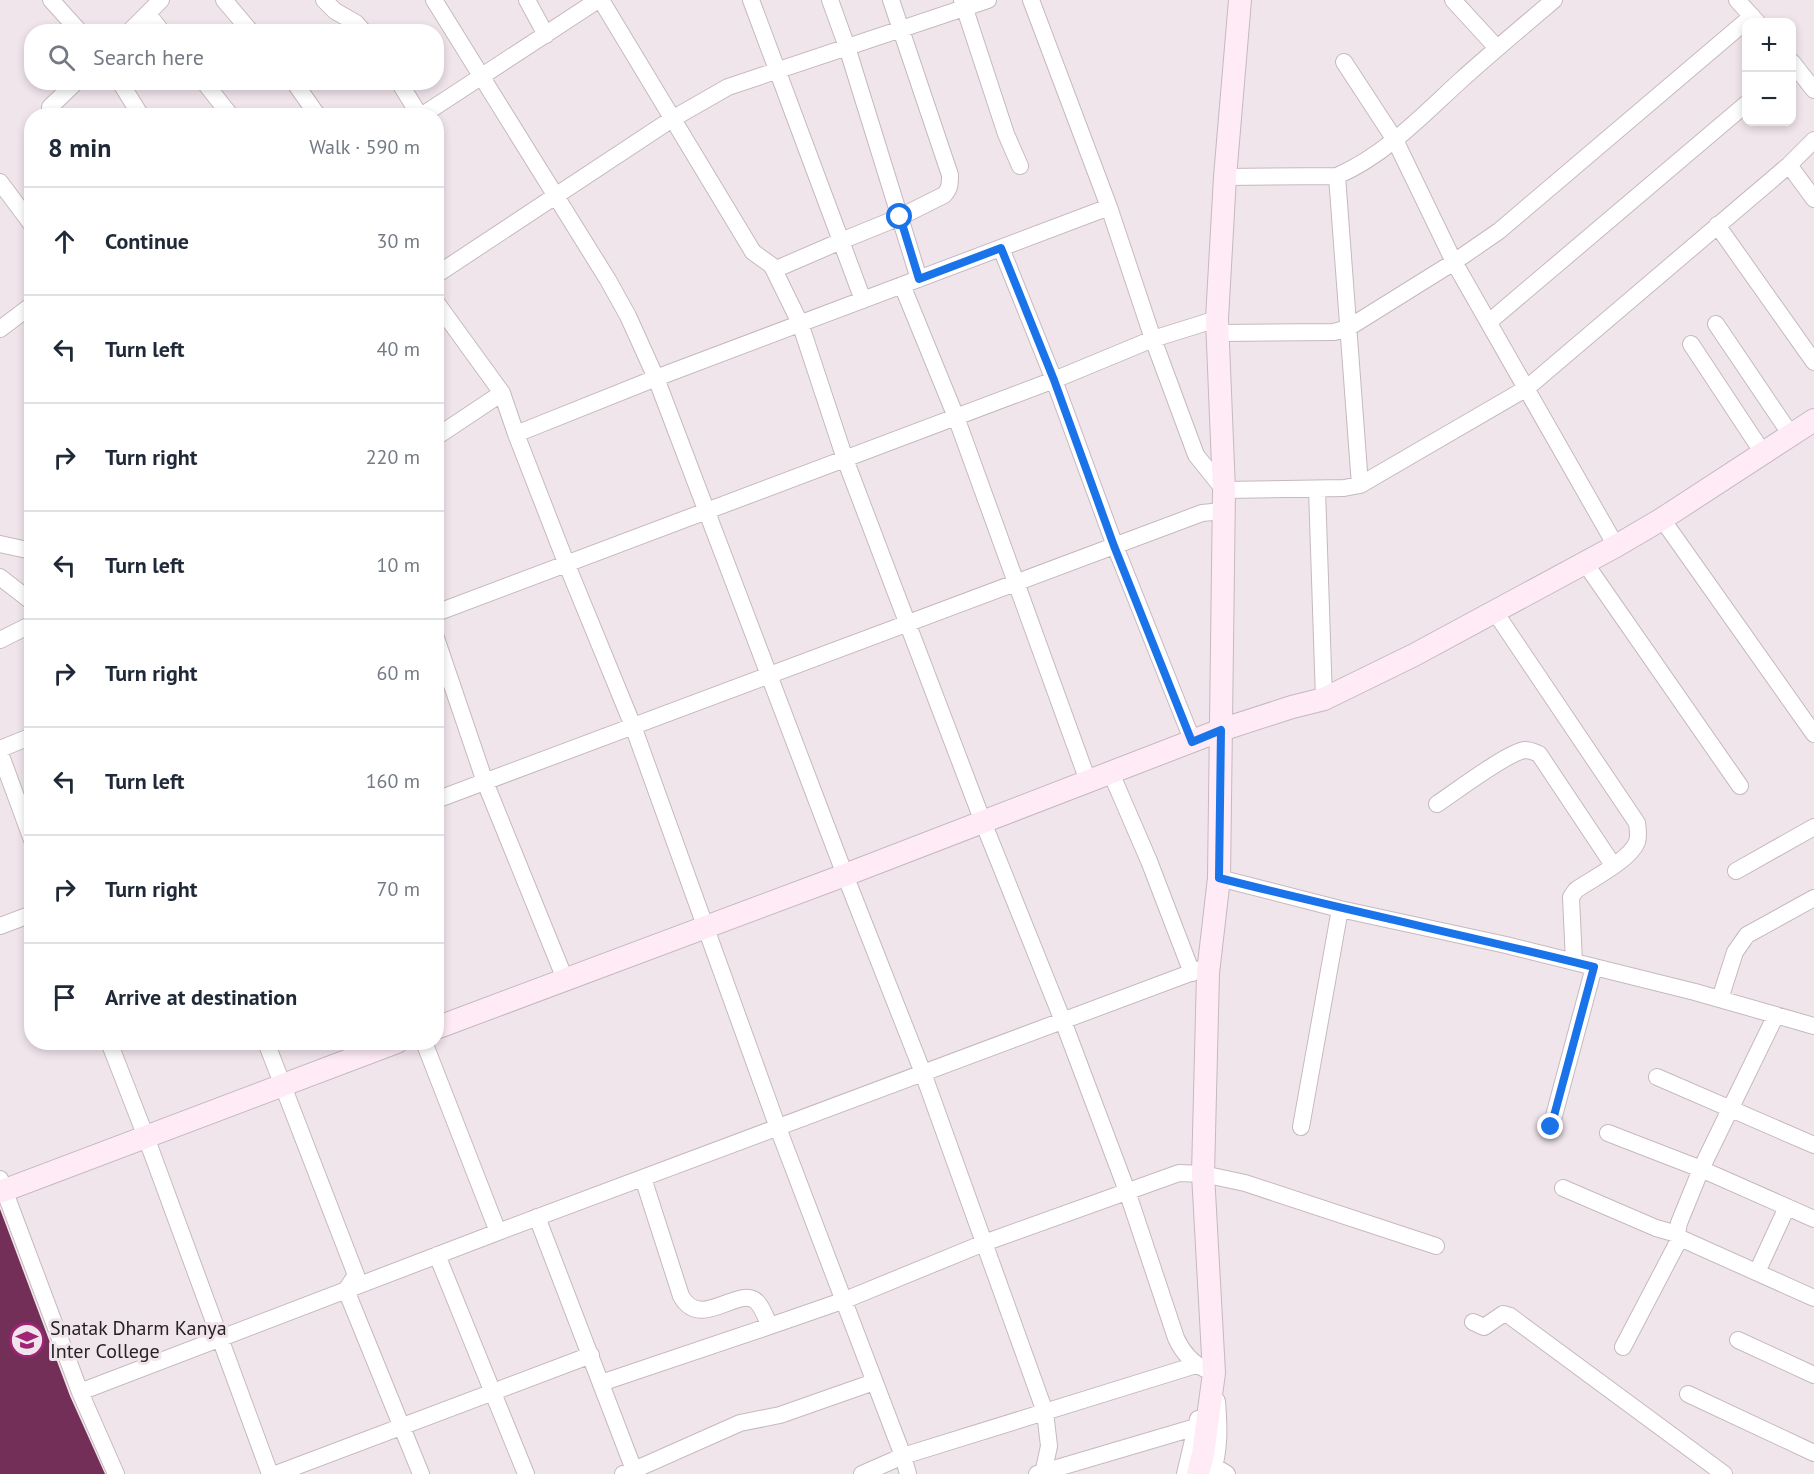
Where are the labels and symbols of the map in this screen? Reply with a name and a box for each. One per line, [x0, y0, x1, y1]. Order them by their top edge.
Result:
route start [886, 203, 912, 229]
route end [1537, 1113, 1563, 1139]
place label: Snatak Dharm Kanya Inter College [50, 1315, 227, 1364]
school or university icon: Snatak Dharm Kanya Inter College [9, 1322, 45, 1358]

